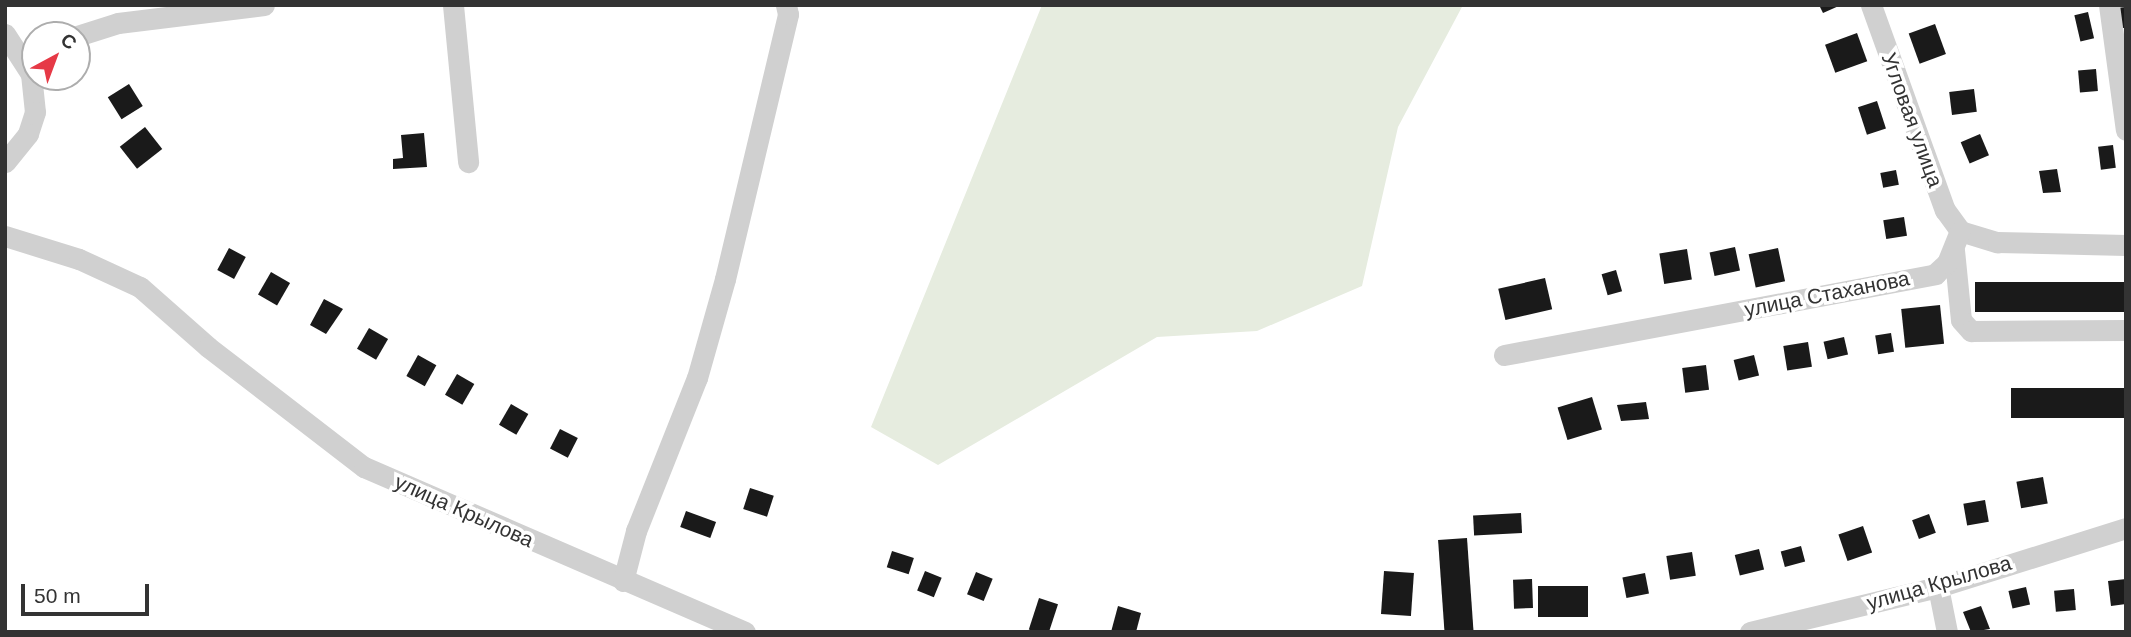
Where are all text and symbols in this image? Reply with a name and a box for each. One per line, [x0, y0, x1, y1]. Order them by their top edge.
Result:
north arrow [21, 21, 91, 91]
text: С [57, 29, 81, 54]
street label: Угловая улица [1876, 49, 1948, 191]
street label: улица Стаханова [1742, 266, 1912, 322]
street label: улица Крылова [391, 469, 537, 553]
street label: улица Крылова [1864, 550, 2014, 616]
scale bar [24, 570, 152, 614]
text: 50 m [34, 584, 81, 607]

